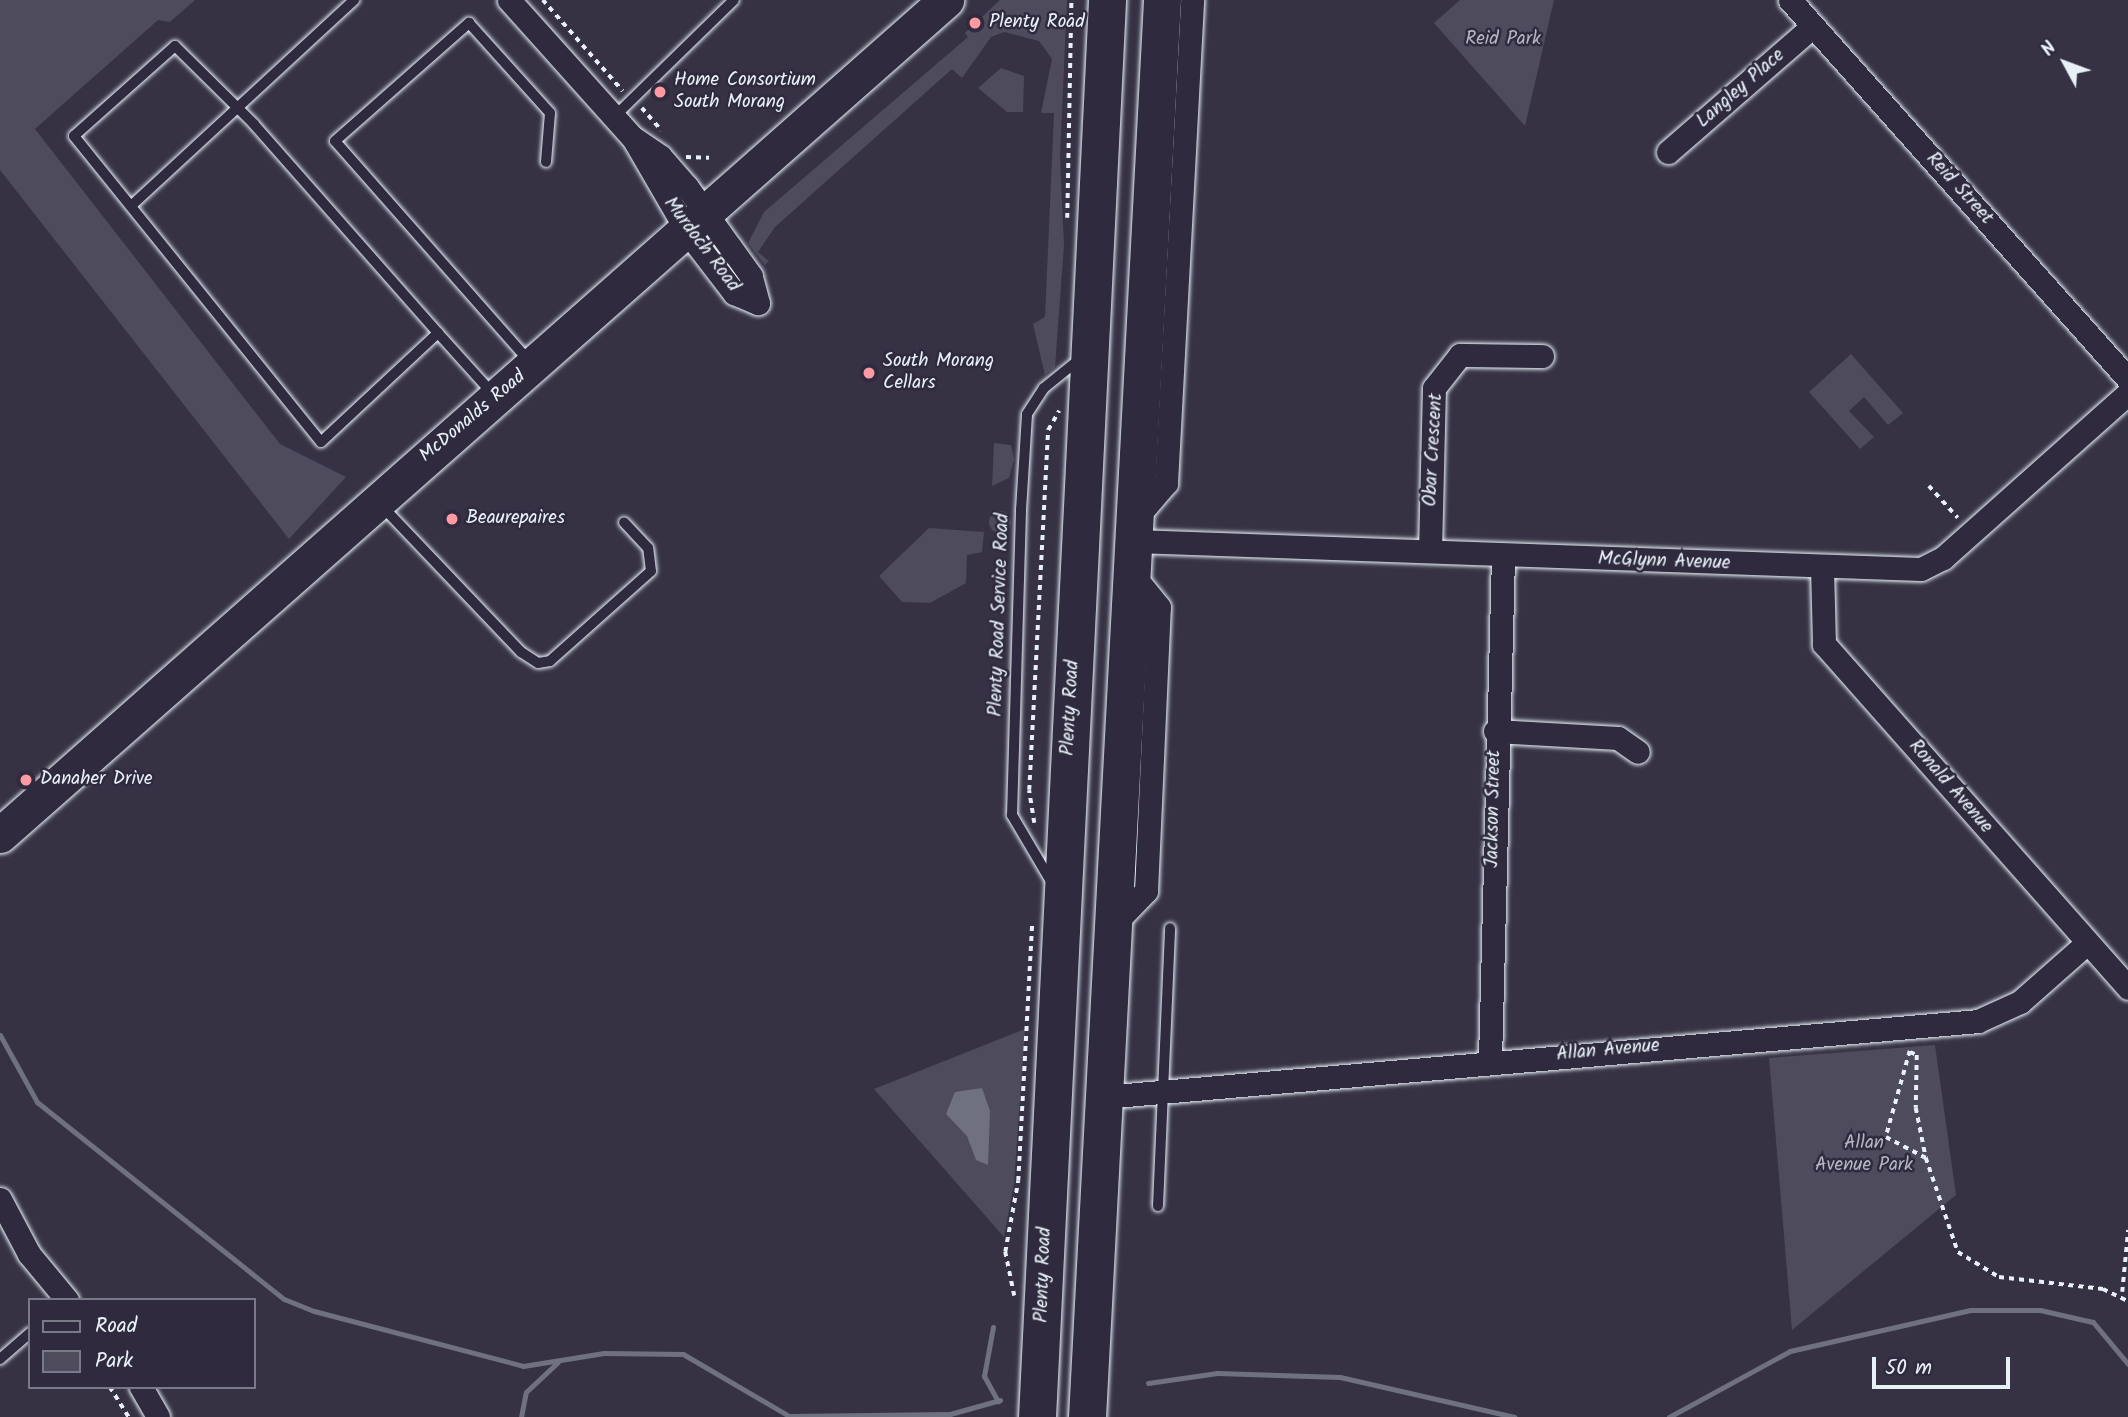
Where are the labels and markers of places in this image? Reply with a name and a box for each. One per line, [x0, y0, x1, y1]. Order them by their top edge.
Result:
place label: Plenty Road [989, 12, 1085, 34]
marker: Plenty Road [967, 15, 983, 31]
place label: Home Consortium South Morang [674, 70, 816, 114]
marker: Home Consortium South Morang [652, 84, 668, 100]
place label: South Morang Cellars [883, 351, 994, 395]
marker: South Morang Cellars [861, 365, 877, 381]
place label: Beaurepaires [466, 508, 565, 530]
marker: Beaurepaires [444, 511, 460, 527]
place label: Danaher Drive [40, 769, 152, 791]
marker: Danaher Drive [18, 772, 34, 788]

